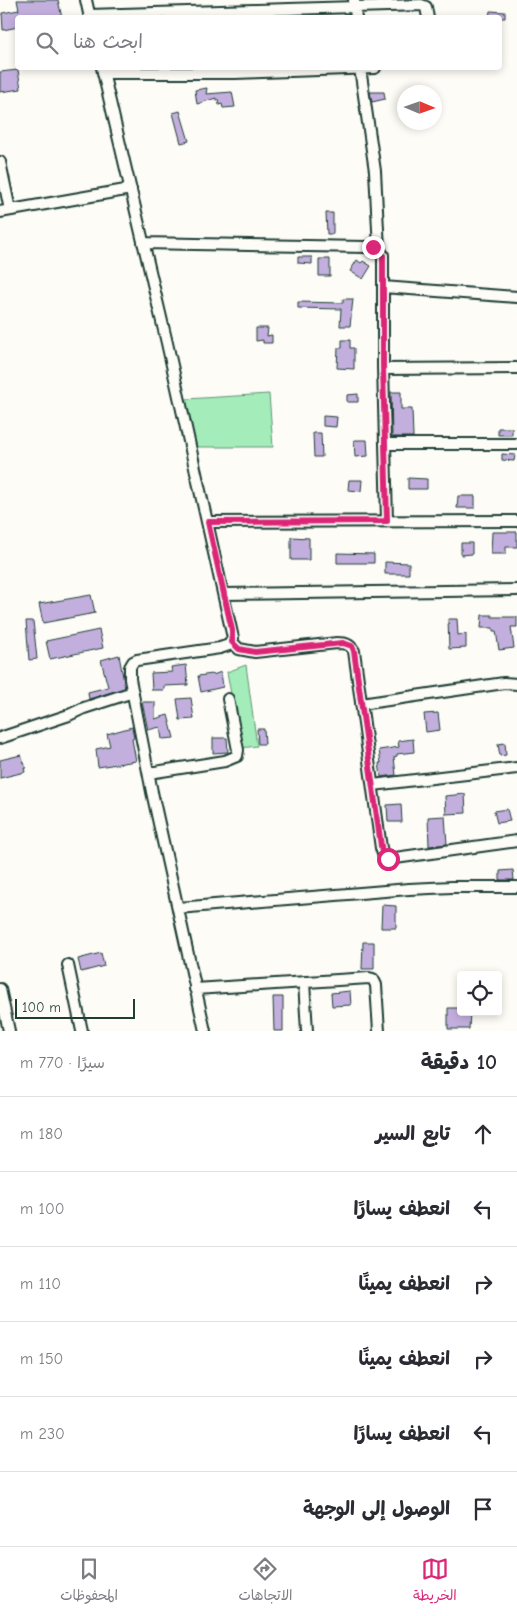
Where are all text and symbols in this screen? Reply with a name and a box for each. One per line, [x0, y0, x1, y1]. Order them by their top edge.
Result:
search box [15, 15, 502, 70]
icon: search [33, 29, 61, 57]
text: ابحث هنا [73, 31, 143, 53]
north arrow [397, 85, 442, 130]
route end [362, 236, 385, 259]
route start [377, 848, 400, 871]
map controls [457, 971, 502, 1016]
button: locate [457, 971, 502, 1016]
scale bar [15, 996, 135, 1019]
text: 100 m [22, 999, 61, 1016]
text: 10 دقيقة [421, 1050, 497, 1074]
text: سيرًا · 770 m [20, 1054, 105, 1072]
icon: ahead [469, 1120, 497, 1148]
text: تابع السير [376, 1123, 450, 1145]
text: 180 m [20, 1125, 63, 1143]
icon: left [469, 1195, 497, 1223]
text: انعطف يسارًا [353, 1198, 450, 1220]
text: 100 m [20, 1200, 64, 1218]
icon: right [469, 1270, 497, 1298]
text: انعطف يمينًا [358, 1273, 450, 1295]
text: 110 m [20, 1275, 61, 1293]
icon: right [469, 1345, 497, 1373]
text: انعطف يمينًا [358, 1348, 450, 1370]
text: 150 m [20, 1350, 63, 1368]
icon: left [469, 1420, 497, 1448]
text: انعطف يسارًا [353, 1423, 450, 1445]
text: 230 m [20, 1425, 65, 1443]
icon: arrive [469, 1495, 497, 1523]
text: الوصول إلى الوجهة [303, 1498, 450, 1520]
tab: المحفوظات [60, 1555, 118, 1608]
tab: الاتجاهات [238, 1555, 293, 1608]
tab: الخريطة [413, 1555, 457, 1608]

